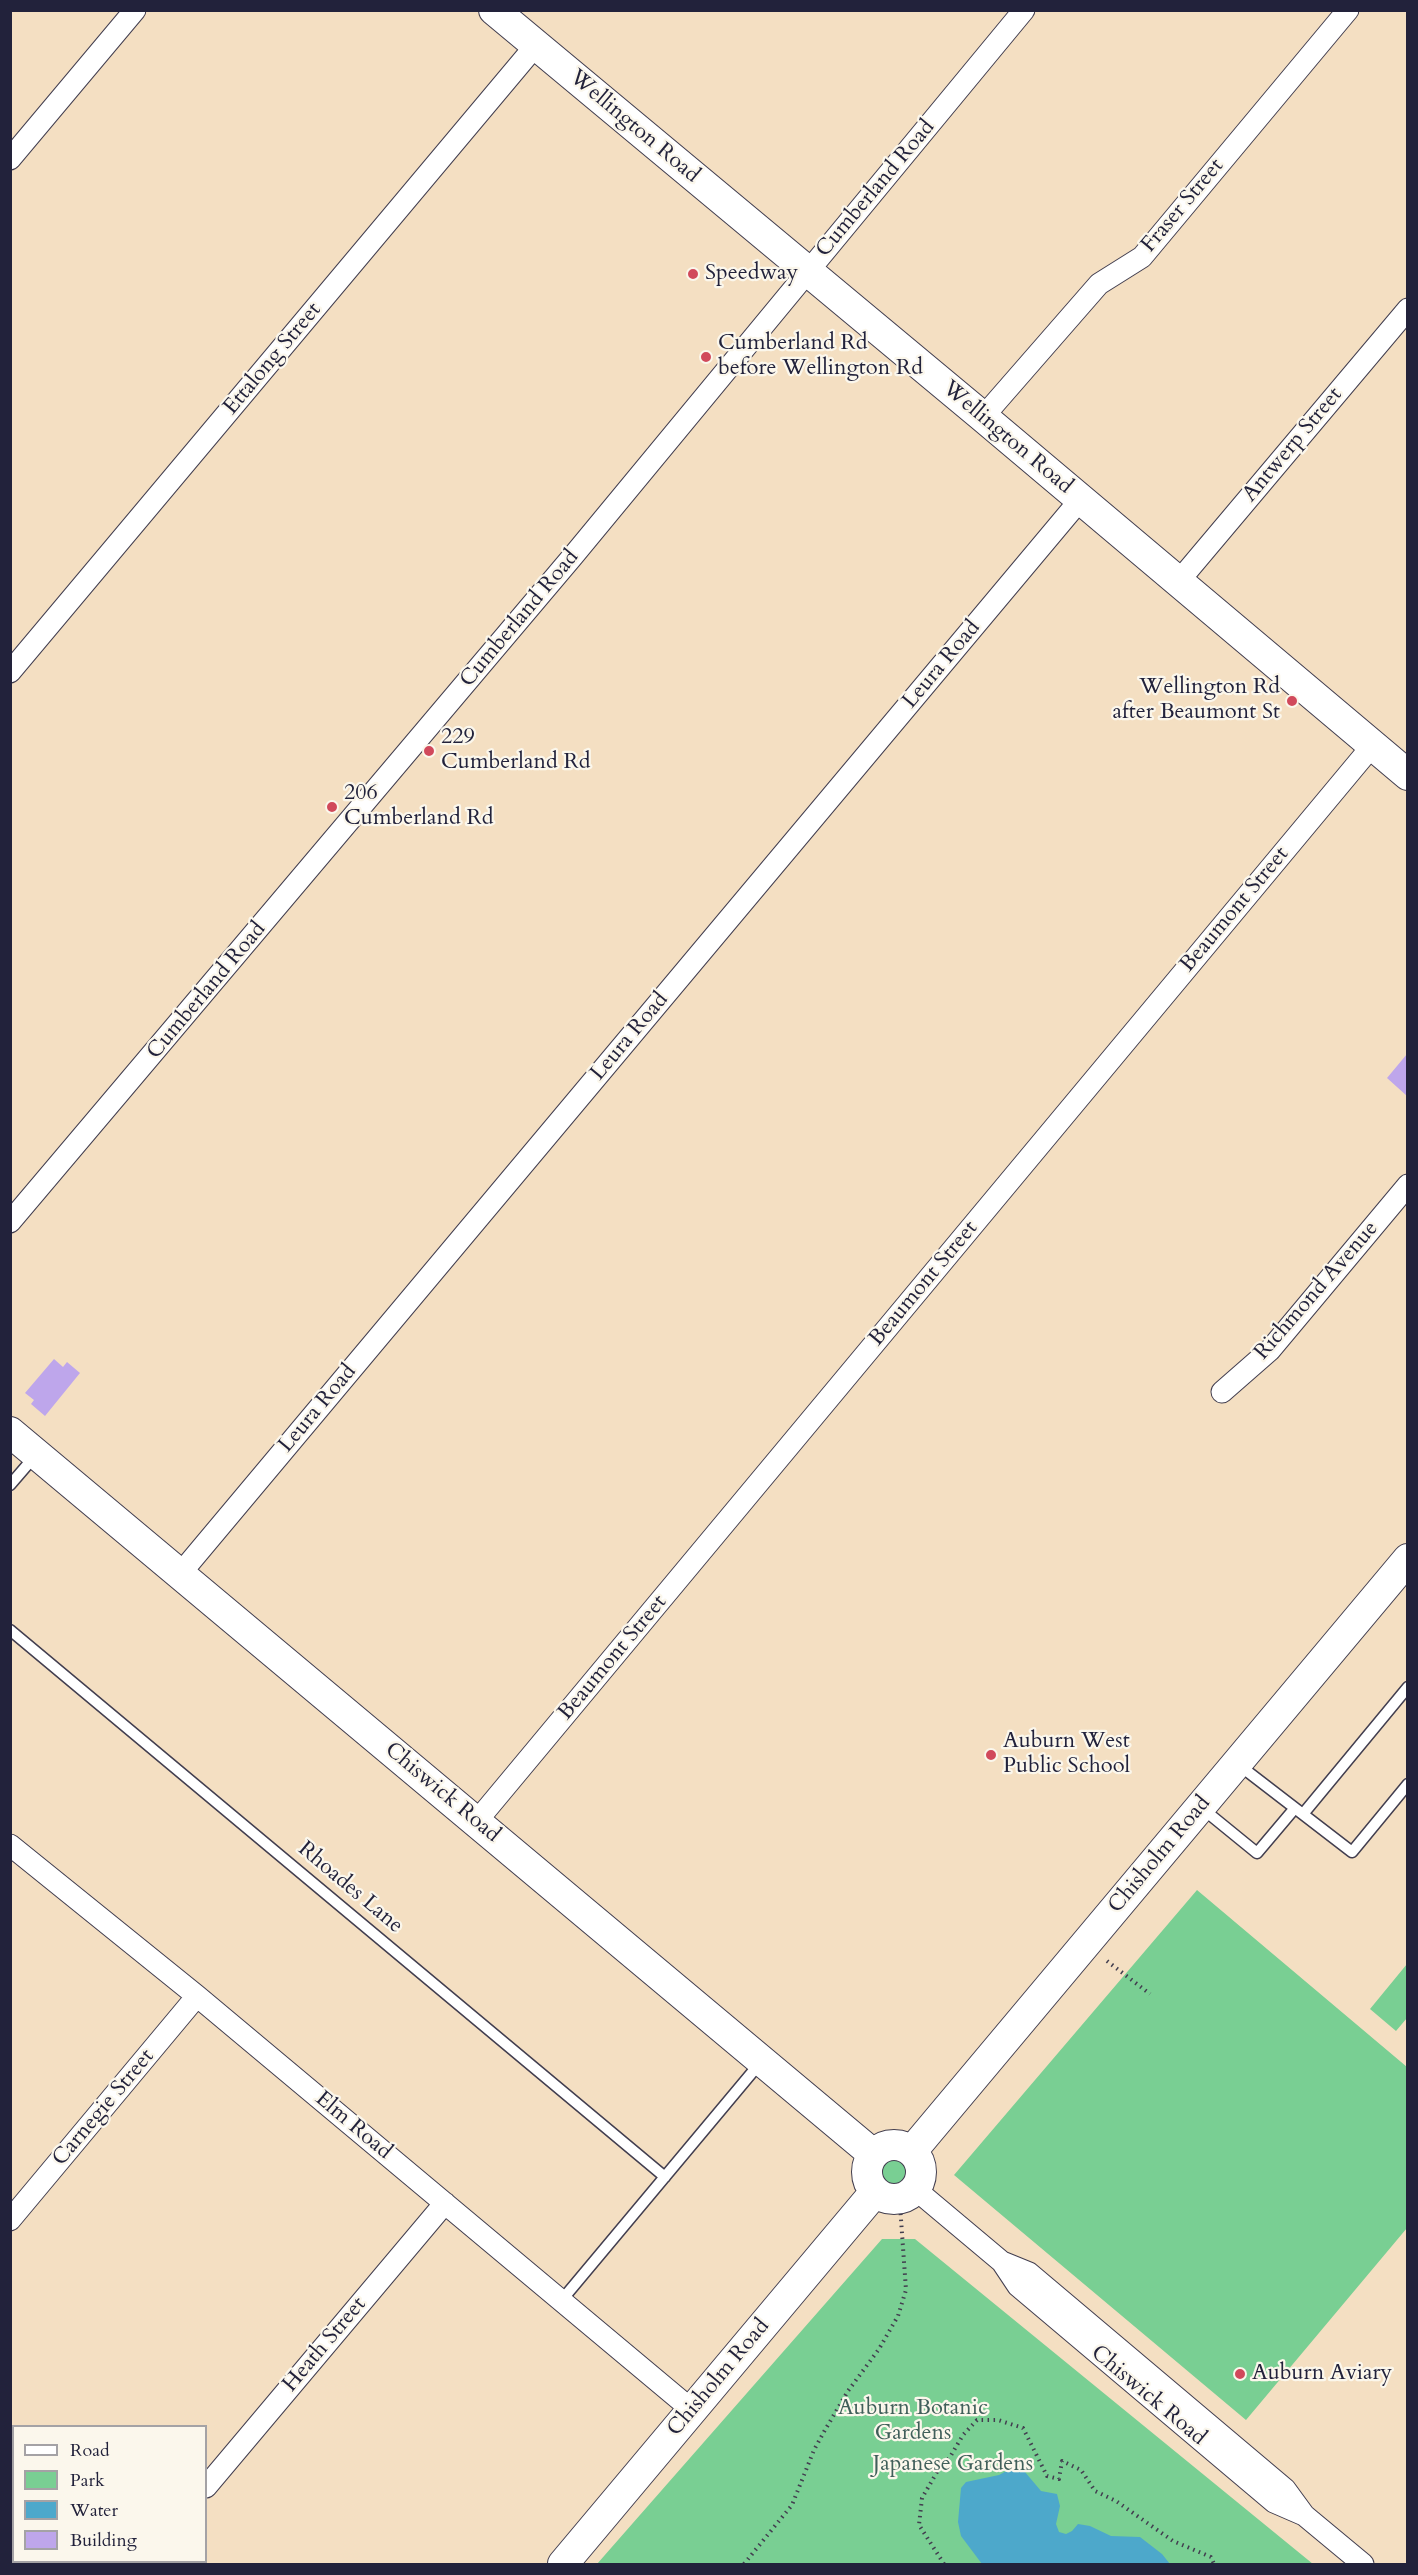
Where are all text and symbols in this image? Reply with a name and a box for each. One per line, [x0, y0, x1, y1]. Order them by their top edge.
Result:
street label: Wellington Road [563, 65, 705, 189]
street label: Cumberland Road [811, 115, 941, 263]
street label: Fraser Street [1136, 154, 1230, 258]
place label: Speedway [705, 261, 798, 287]
marker: Speedway [686, 267, 700, 281]
street label: Ettalong Street [218, 298, 328, 420]
place label: Cumberland Rd before Wellington Rd [718, 331, 923, 382]
marker: Cumberland Rd before Wellington Rd [699, 350, 713, 364]
street label: Wellington Road [936, 376, 1078, 500]
street label: Antwerp Street [1237, 382, 1349, 508]
street label: Cumberland Road [455, 545, 585, 693]
street label: Leura Road [897, 615, 987, 715]
place label: Wellington Rd after Beaumont St [1113, 675, 1280, 726]
marker: Wellington Rd after Beaumont St [1285, 694, 1299, 708]
place label: 229 Cumberland Rd [441, 725, 590, 776]
marker: 229 Cumberland Rd [422, 744, 436, 758]
place label: 206 Cumberland Rd [344, 781, 493, 832]
marker: 206 Cumberland Rd [325, 800, 339, 814]
street label: Beaumont Street [1175, 842, 1295, 978]
street label: Cumberland Road [142, 917, 272, 1065]
street label: Leura Road [585, 987, 675, 1087]
street label: Beaumont Street [864, 1216, 984, 1352]
street label: Richmond Avenue [1249, 1216, 1385, 1366]
street label: Leura Road [273, 1359, 363, 1459]
street label: Beaumont Street [553, 1590, 673, 1726]
place label: Auburn West Public School [1003, 1729, 1130, 1780]
street label: Chiswick Road [379, 1737, 505, 1849]
marker: Auburn West Public School [984, 1748, 998, 1762]
street label: Chisholm Road [1103, 1791, 1217, 1919]
street label: Rhoades Lane [292, 1836, 408, 1940]
street label: Carnegie Street [48, 2044, 160, 2172]
street label: Elm Road [309, 2086, 397, 2166]
street label: Heath Street [278, 2292, 372, 2398]
street label: Chisholm Road [662, 2314, 776, 2442]
street label: Chiswick Road [1085, 2340, 1211, 2452]
place label: Auburn Aviary [1252, 2361, 1392, 2387]
marker: Auburn Aviary [1233, 2367, 1247, 2381]
park label: Auburn Botanic Gardens [838, 2396, 988, 2448]
legend [12, 2425, 207, 2563]
text: Road [70, 2438, 110, 2463]
park label: Japanese Gardens [873, 2452, 1033, 2478]
text: Park [70, 2468, 105, 2493]
text: Water [70, 2498, 118, 2523]
text: Building [70, 2528, 137, 2553]

